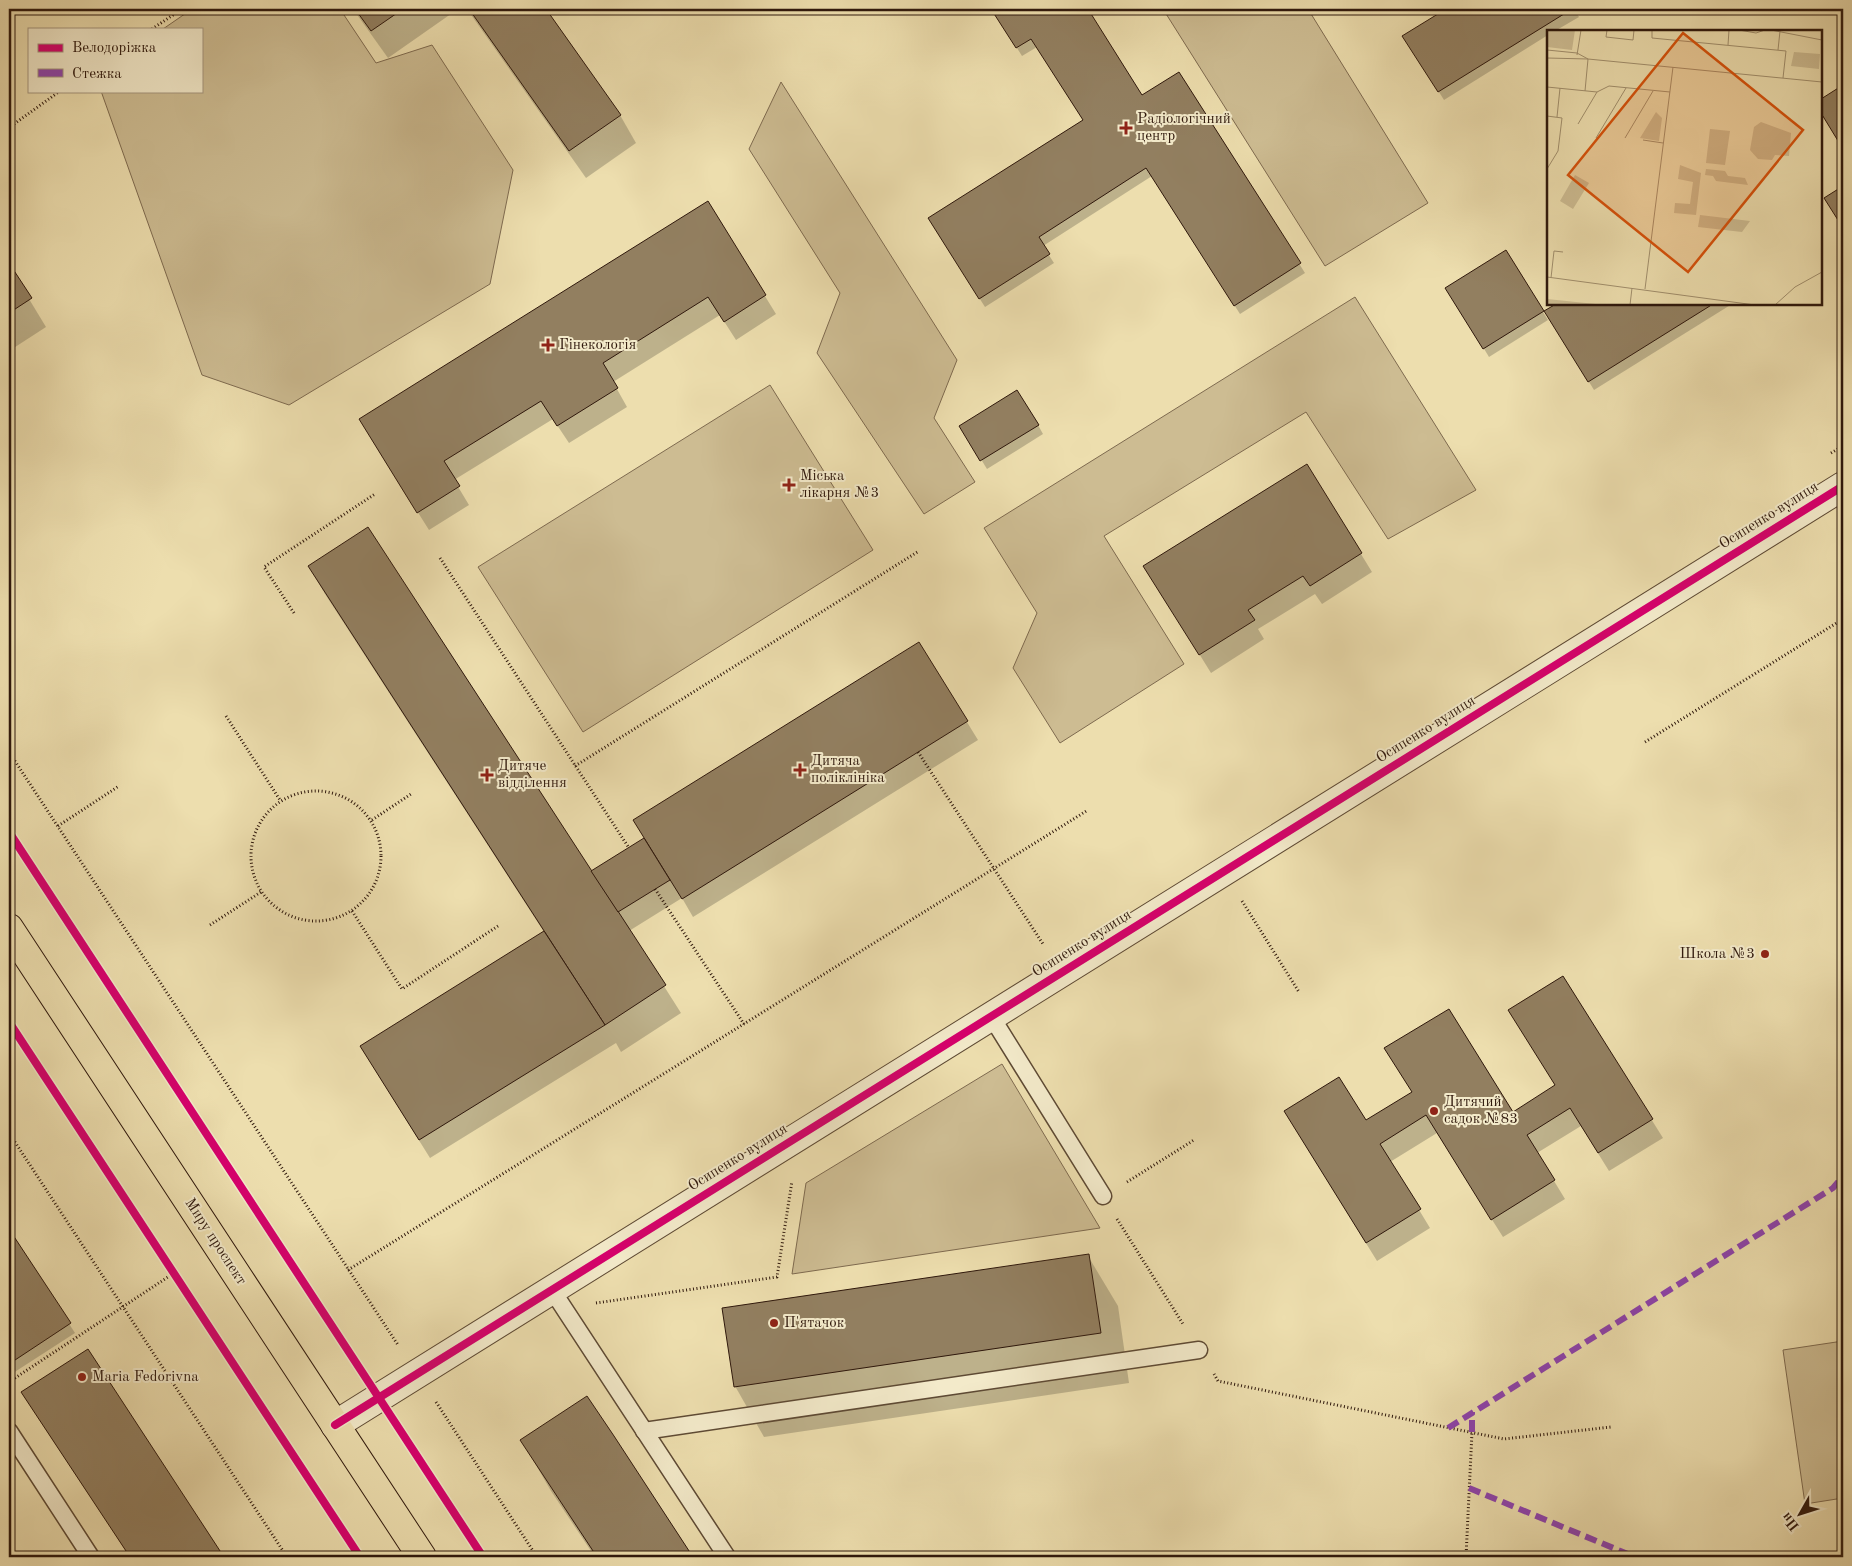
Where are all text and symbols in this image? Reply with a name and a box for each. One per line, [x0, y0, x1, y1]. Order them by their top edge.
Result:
legend [28, 28, 202, 92]
inset map [1547, 30, 1822, 305]
text: Велодоріжка [72, 41, 157, 56]
text: Стежка [72, 67, 122, 82]
place label: Радіологічний центр [1137, 112, 1231, 144]
marker: Радіологічний центр [1119, 121, 1133, 135]
marker: Гінекологія [541, 338, 555, 352]
place label: Гінекологія [559, 338, 636, 353]
place label: Міська лікарня №3 [800, 469, 879, 501]
marker: Міська лікарня №3 [782, 478, 796, 492]
street label: Осипенко вулиця [1717, 479, 1821, 552]
street label: Осипенко вулиця [1374, 693, 1478, 766]
place label: Дитяча поліклініка [811, 754, 885, 786]
place label: Дитяче відділення [498, 759, 567, 791]
marker: Дитяча поліклініка [793, 763, 807, 777]
marker: Дитяче відділення [480, 768, 494, 782]
street label: Осипенко вулиця [1030, 907, 1134, 980]
place label: Школа №3 [1680, 947, 1755, 962]
marker: Школа №3 [1759, 948, 1771, 960]
place label: Дитячий садок №83 [1444, 1095, 1518, 1127]
marker: Дитячий садок №83 [1428, 1105, 1440, 1117]
street label: Осипенко вулиця [686, 1121, 790, 1194]
street label: Миру проспект [182, 1196, 248, 1288]
place label: П'ятачок [784, 1316, 845, 1331]
marker: П'ятачок [768, 1317, 780, 1329]
place label: Maria Fedorivna [92, 1370, 199, 1385]
marker: Maria Fedorivna [76, 1371, 88, 1383]
north arrow [1774, 1488, 1824, 1538]
text: Пн [1779, 1510, 1802, 1533]

